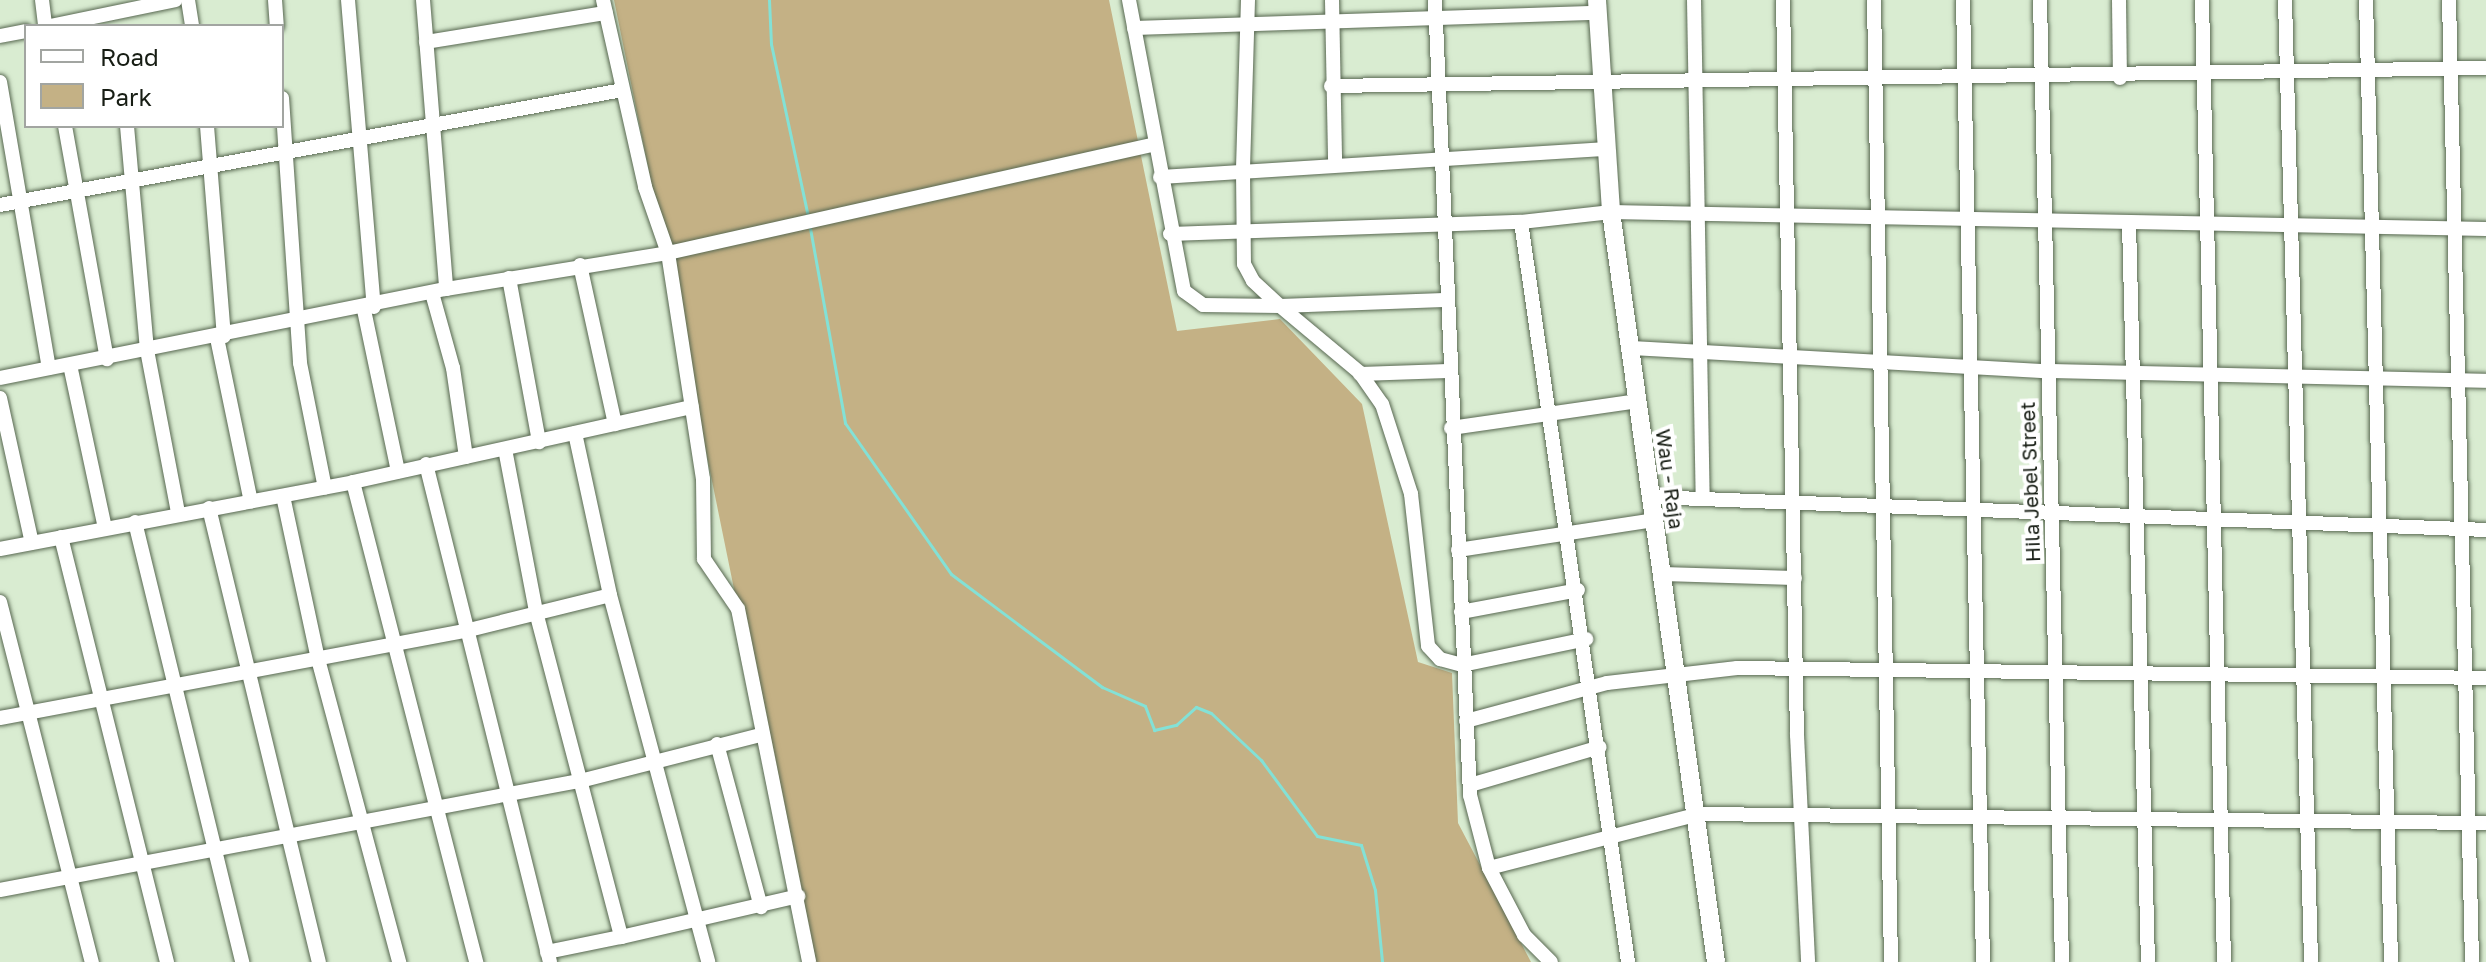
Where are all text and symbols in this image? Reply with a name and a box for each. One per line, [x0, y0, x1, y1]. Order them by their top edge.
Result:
legend [24, 24, 284, 128]
text: Road [100, 42, 159, 71]
text: Park [100, 82, 152, 111]
street label: Hila Jebel Street [2015, 401, 2045, 563]
street label: Wau - Raja [1651, 427, 1689, 531]

